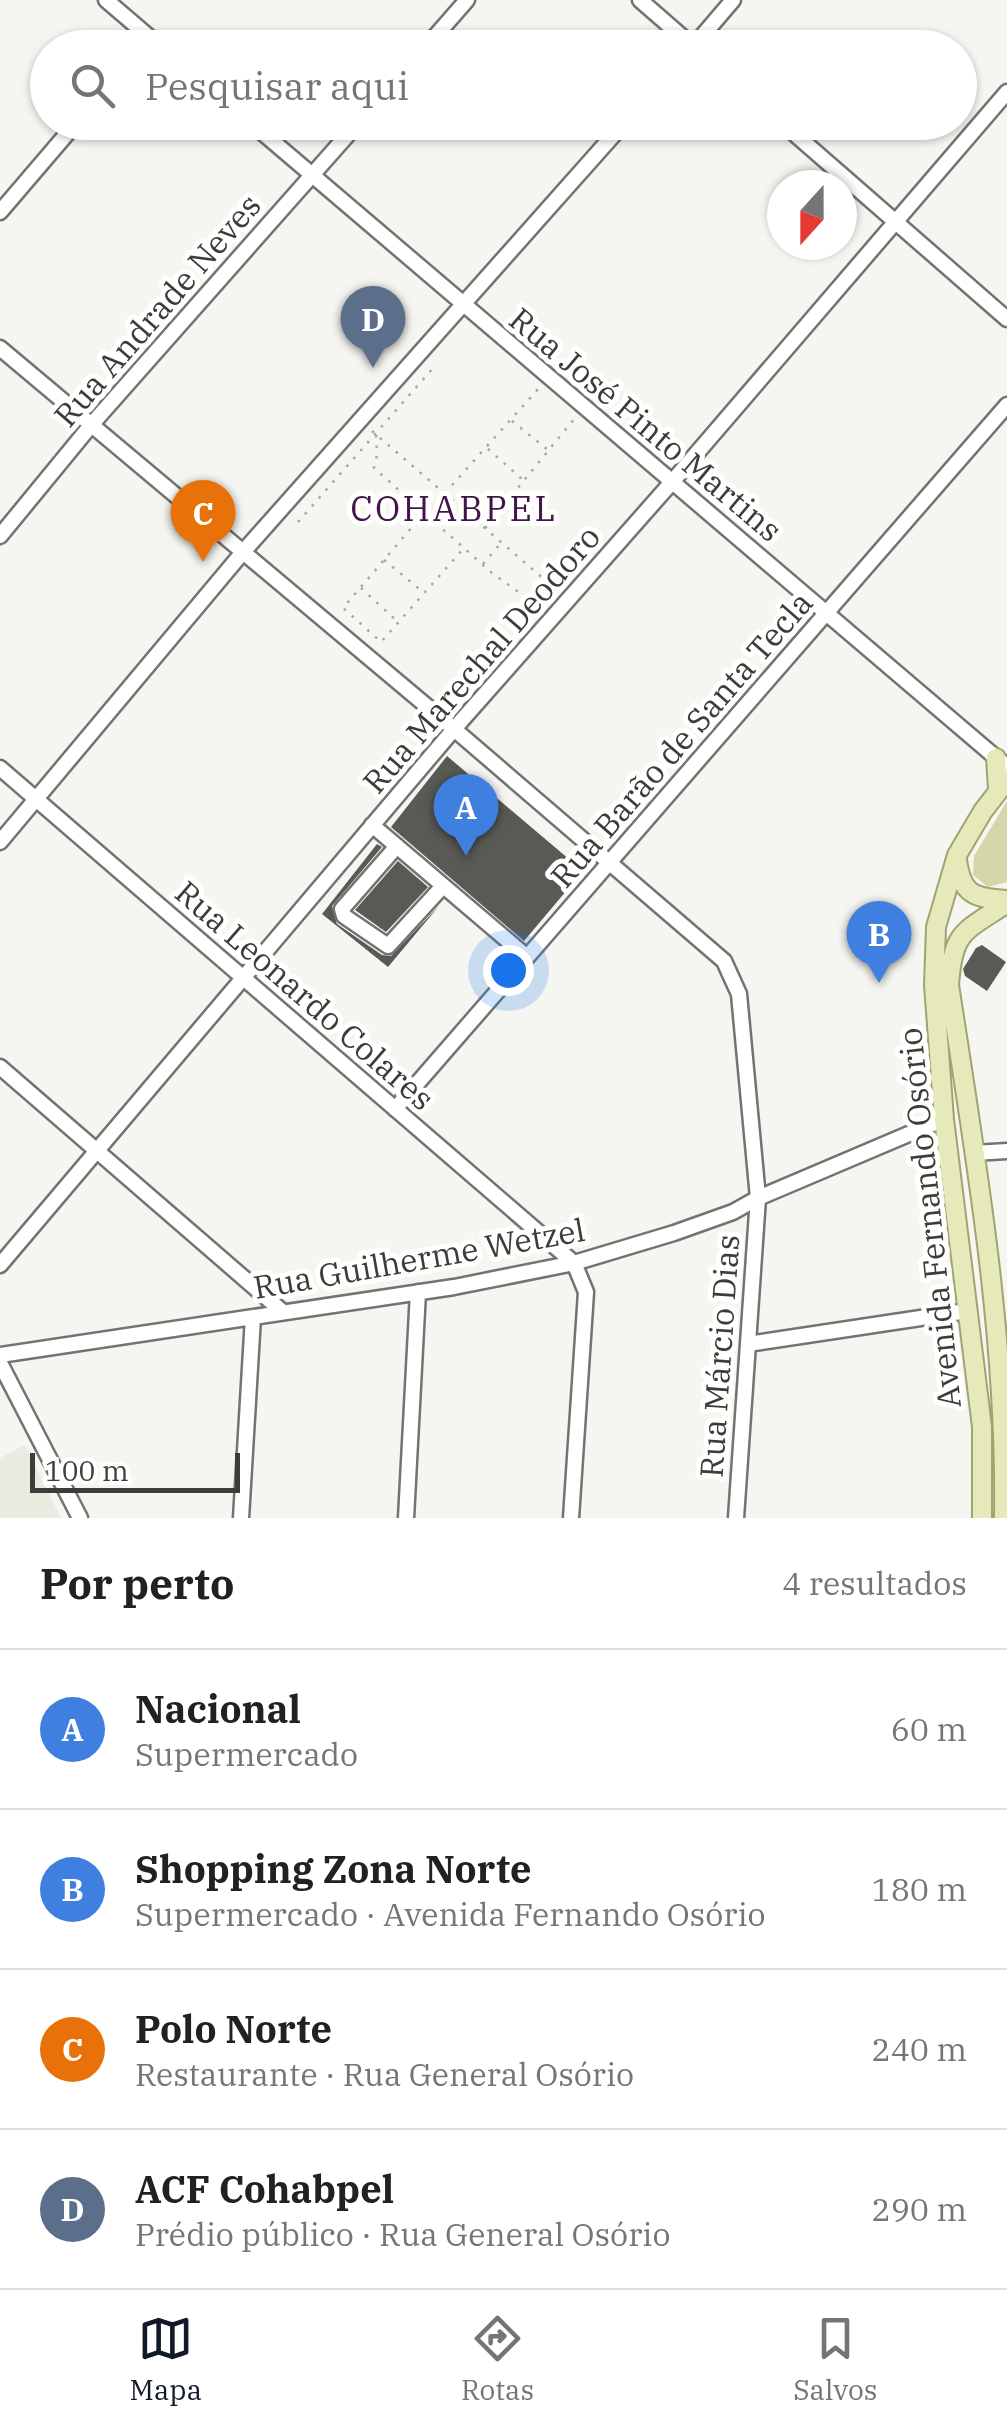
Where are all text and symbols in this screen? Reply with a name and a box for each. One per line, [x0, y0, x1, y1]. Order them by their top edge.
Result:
search box [30, 30, 977, 140]
icon: search [65, 58, 120, 113]
text: Pesquisar aqui [145, 61, 409, 110]
north arrow [767, 170, 857, 260]
street label: Rua Andrade Neves [44, 185, 270, 435]
pin: D [340, 286, 406, 368]
street label: Rua José Pinto Martins [501, 298, 791, 550]
pin: C [170, 480, 236, 562]
district label: COHABPEL [350, 485, 558, 531]
street label: Rua Marechal Deodoro [353, 516, 609, 802]
street label: Rua Barão de Santa Tecla [541, 582, 821, 896]
pin: A [434, 774, 498, 856]
street label: Rua Leonardo Colares [167, 871, 443, 1119]
pin: B [846, 900, 912, 983]
your location [483, 945, 534, 996]
street label: Avenida Fernando Osório [888, 1026, 970, 1410]
street label: Rua Guilherme Wetzel [250, 1208, 588, 1308]
street label: Rua Márcio Dias [690, 1233, 748, 1479]
scale bar [30, 1448, 240, 1492]
text: 100 m [45, 1452, 129, 1489]
text: Por perto [40, 1556, 234, 1611]
text: 4 resultados [782, 1562, 967, 1604]
text: Nacional [135, 1684, 301, 1733]
text: A [61, 1708, 84, 1750]
text: 60 m [891, 1708, 967, 1750]
text: Supermercado [135, 1733, 358, 1775]
text: Shopping Zona Norte [135, 1844, 532, 1893]
text: B [61, 1868, 84, 1910]
text: 180 m [871, 1868, 967, 1910]
text: Supermercado · Avenida Fernando Osório [135, 1893, 766, 1935]
text: Polo Norte [135, 2004, 332, 2053]
text: C [62, 2028, 83, 2070]
text: 240 m [871, 2028, 967, 2070]
text: Restaurante · Rua General Osório [135, 2053, 634, 2095]
text: ACF Cohabpel [135, 2164, 394, 2213]
text: D [60, 2188, 85, 2230]
text: 290 m [871, 2188, 967, 2230]
text: Prédio público · Rua General Osório [135, 2213, 670, 2255]
tab: Mapa [130, 2311, 202, 2408]
tab: Rotas [461, 2311, 534, 2408]
tab: Salvos [793, 2311, 877, 2408]

